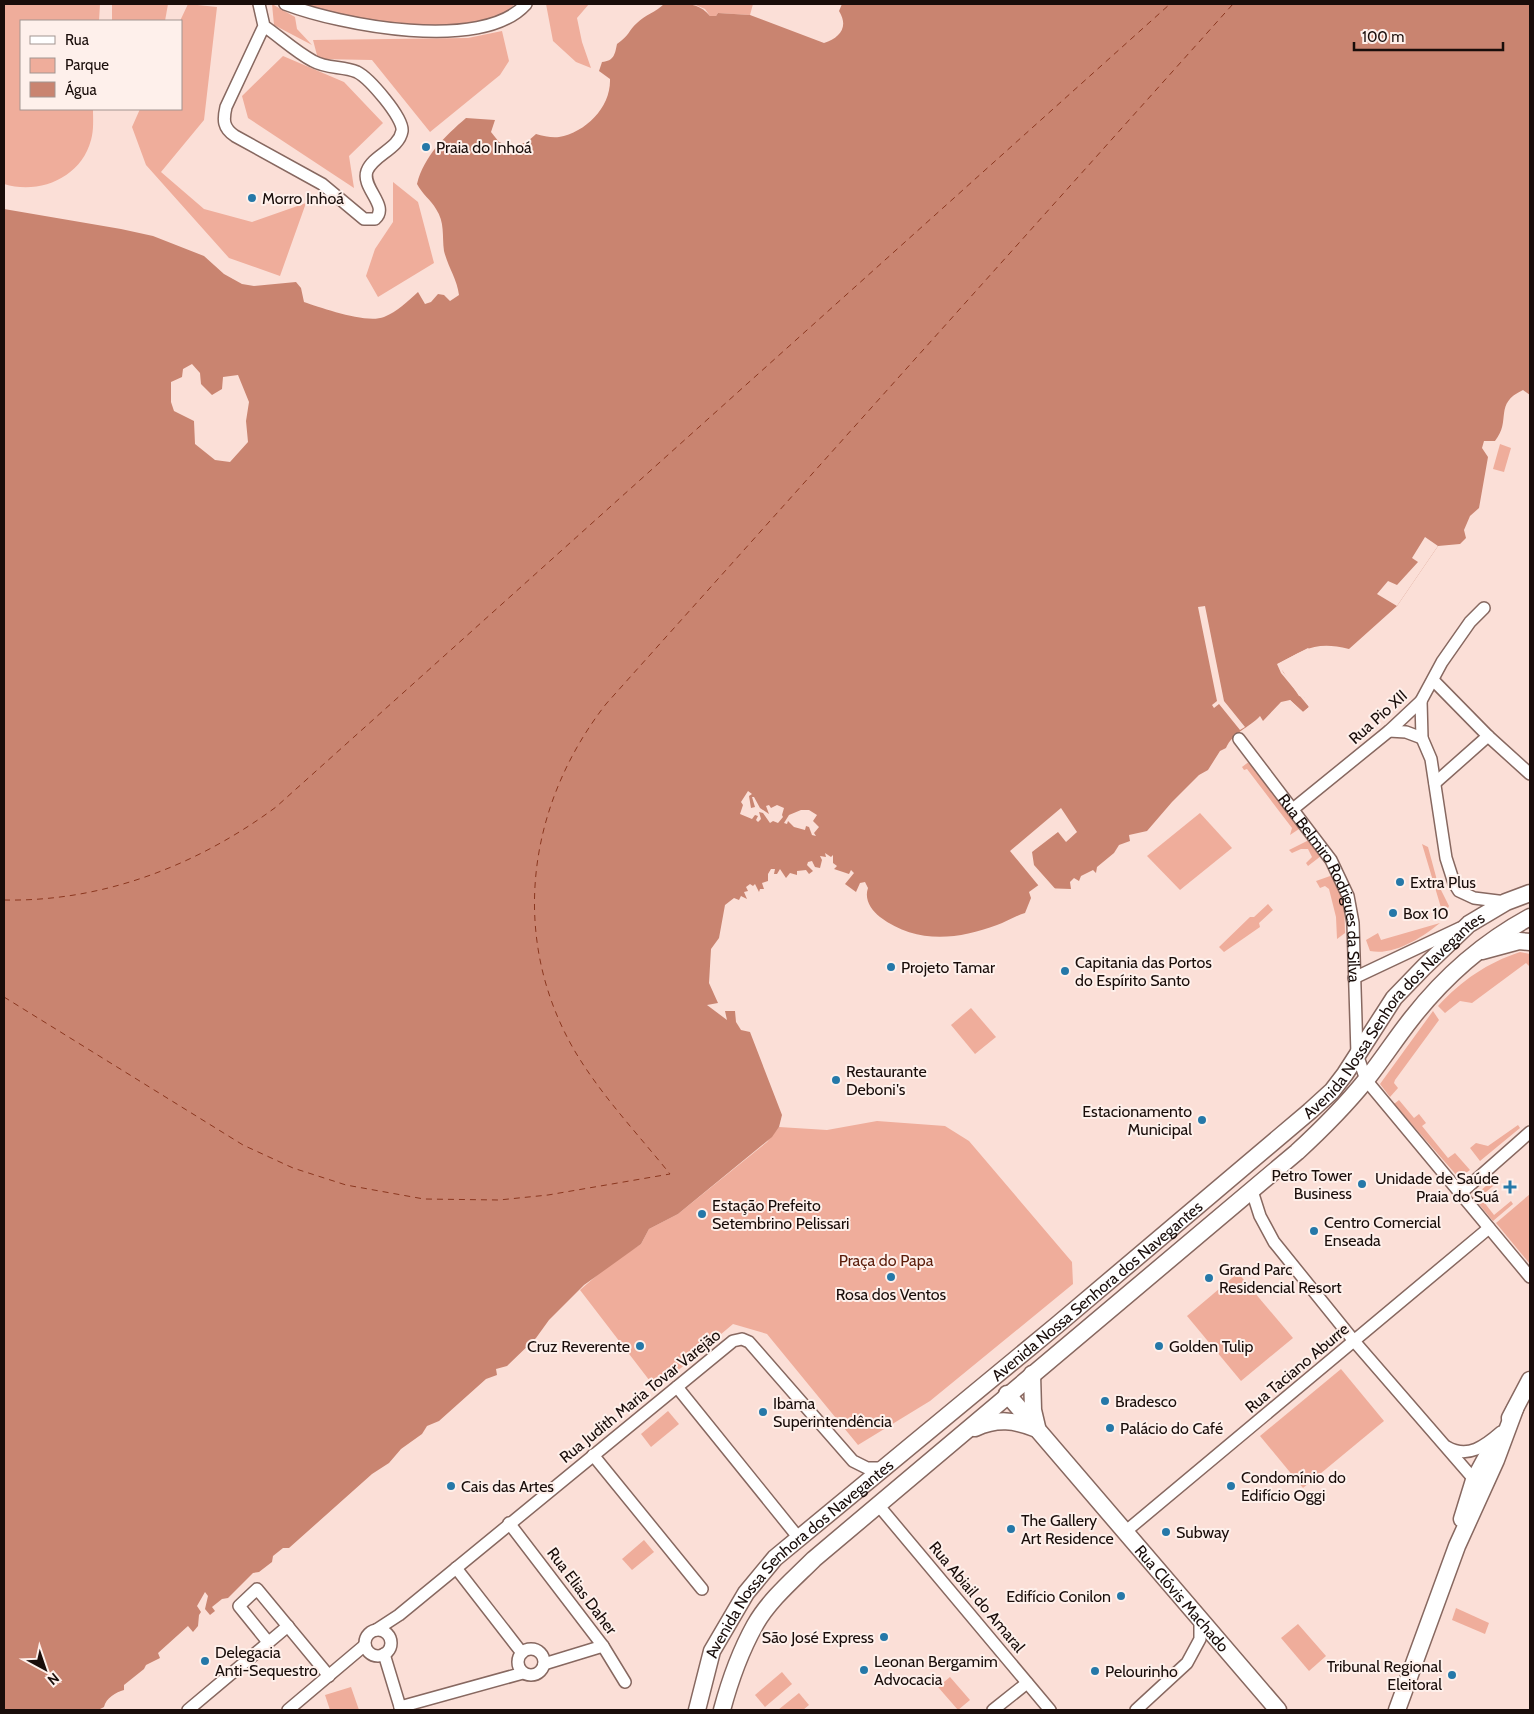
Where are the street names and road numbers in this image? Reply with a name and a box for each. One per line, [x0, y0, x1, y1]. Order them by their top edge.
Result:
street label: Rua Pio XII [1345, 686, 1411, 748]
street label: Rua Belmiro Rodrigues da Silva [1274, 790, 1364, 983]
street label: Avenida Nossa Senhora dos Navegantes [1299, 907, 1488, 1122]
street label: Avenida Nossa Senhora dos Navegantes [988, 1196, 1206, 1385]
street label: Rua Taciano Aburre [1241, 1319, 1353, 1417]
street label: Rua Judith Maria Tovar Varejão [556, 1325, 724, 1467]
street label: Avenida Nossa Senhora dos Navegantes [701, 1455, 897, 1660]
street label: Rua Abiail do Amaral [925, 1538, 1029, 1656]
street label: Rua Clóvis Machado [1131, 1541, 1233, 1656]
street label: Rua Elias Daher [543, 1544, 621, 1639]

